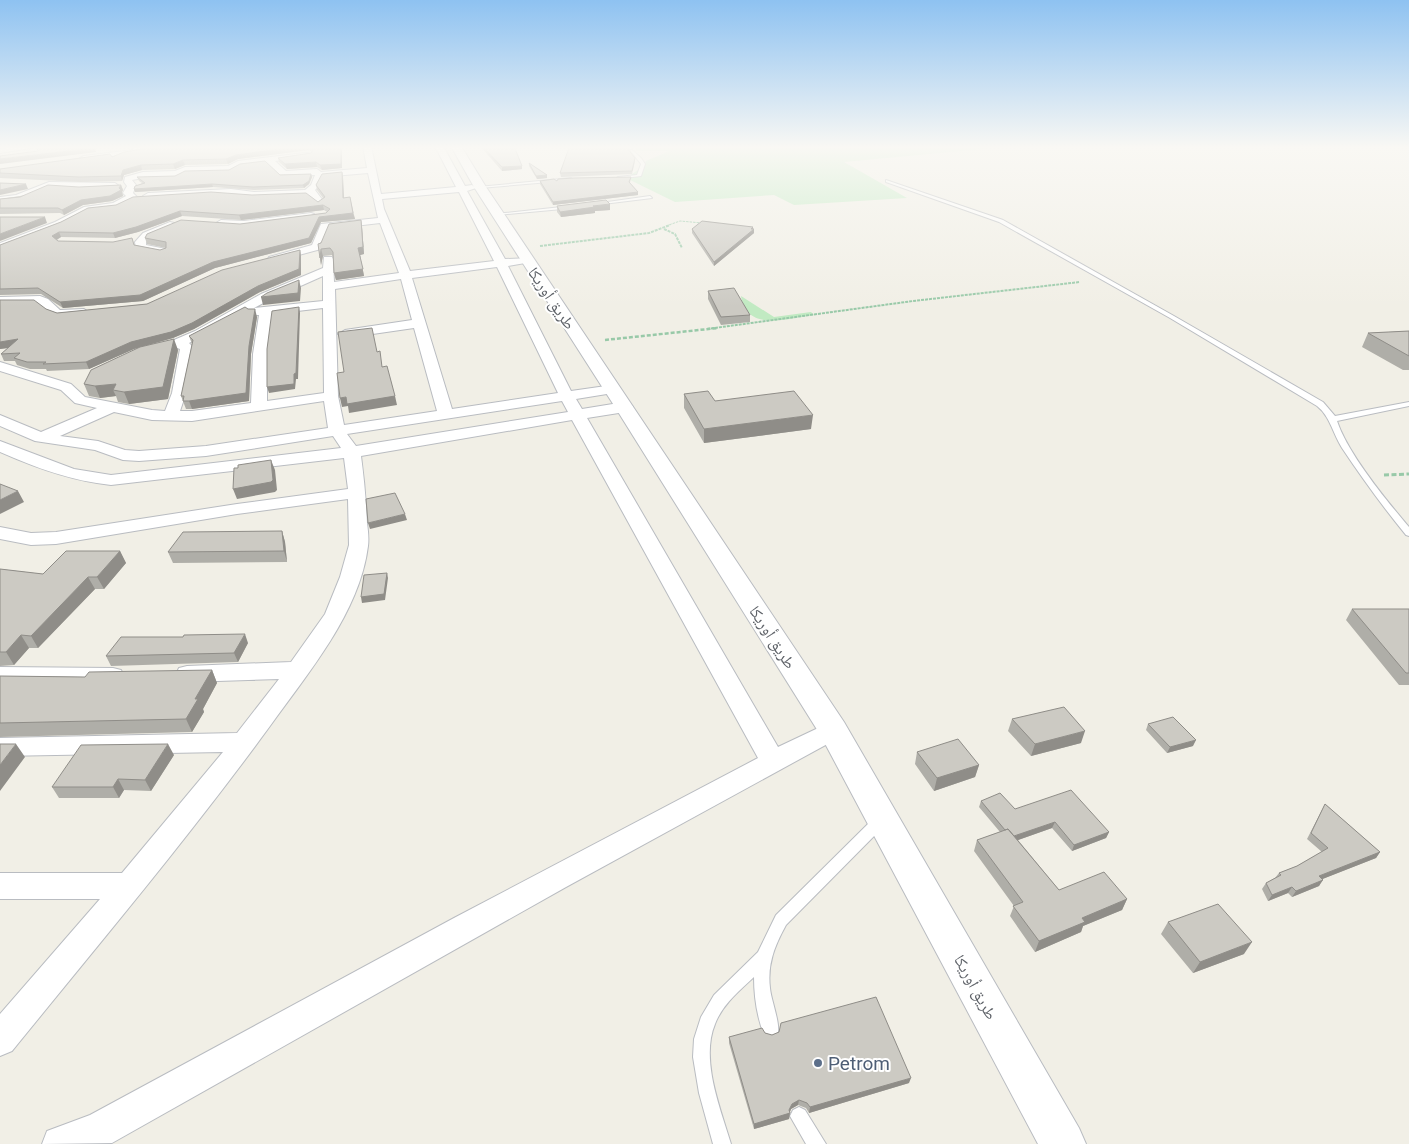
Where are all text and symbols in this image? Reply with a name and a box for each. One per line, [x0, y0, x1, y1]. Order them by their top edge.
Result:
street label: طريق أوريكا [523, 263, 579, 334]
street label: طريق أوريكا [744, 602, 800, 673]
street label: طريق أوريكا [949, 952, 1001, 1023]
place label: Petrom [828, 1052, 890, 1075]
marker: Petrom [812, 1057, 824, 1069]

